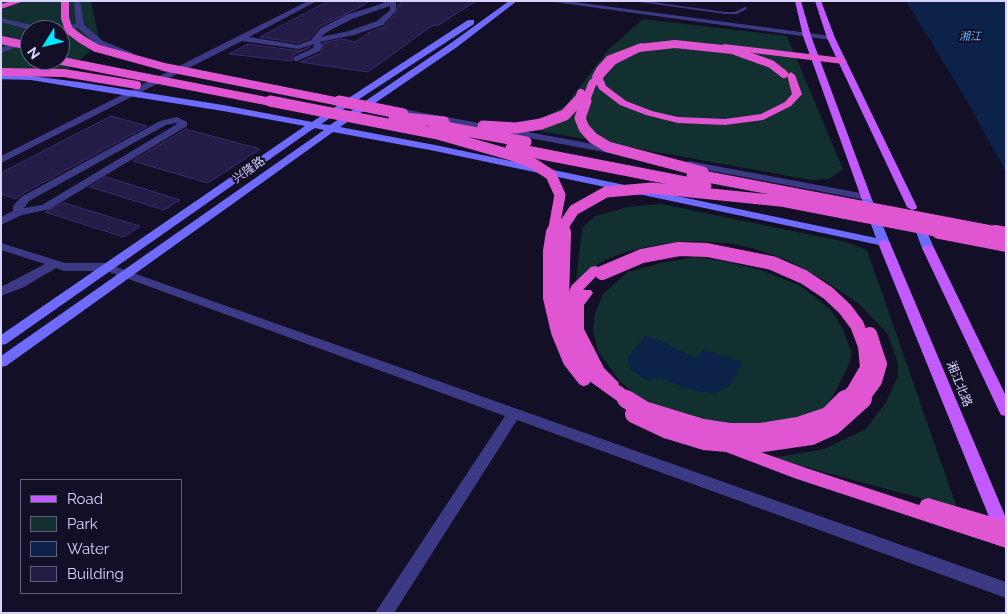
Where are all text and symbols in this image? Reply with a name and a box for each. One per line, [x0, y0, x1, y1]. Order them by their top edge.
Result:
north arrow [20, 20, 70, 70]
water label: 湘江 [959, 30, 981, 44]
text: N [24, 44, 43, 62]
street label: 兴隆路 [230, 154, 268, 186]
street label: 湘江北路 [943, 359, 975, 409]
legend [20, 479, 182, 594]
text: Road [67, 490, 103, 508]
text: Park [67, 515, 98, 533]
text: Water [67, 540, 109, 558]
text: Building [67, 565, 124, 583]

